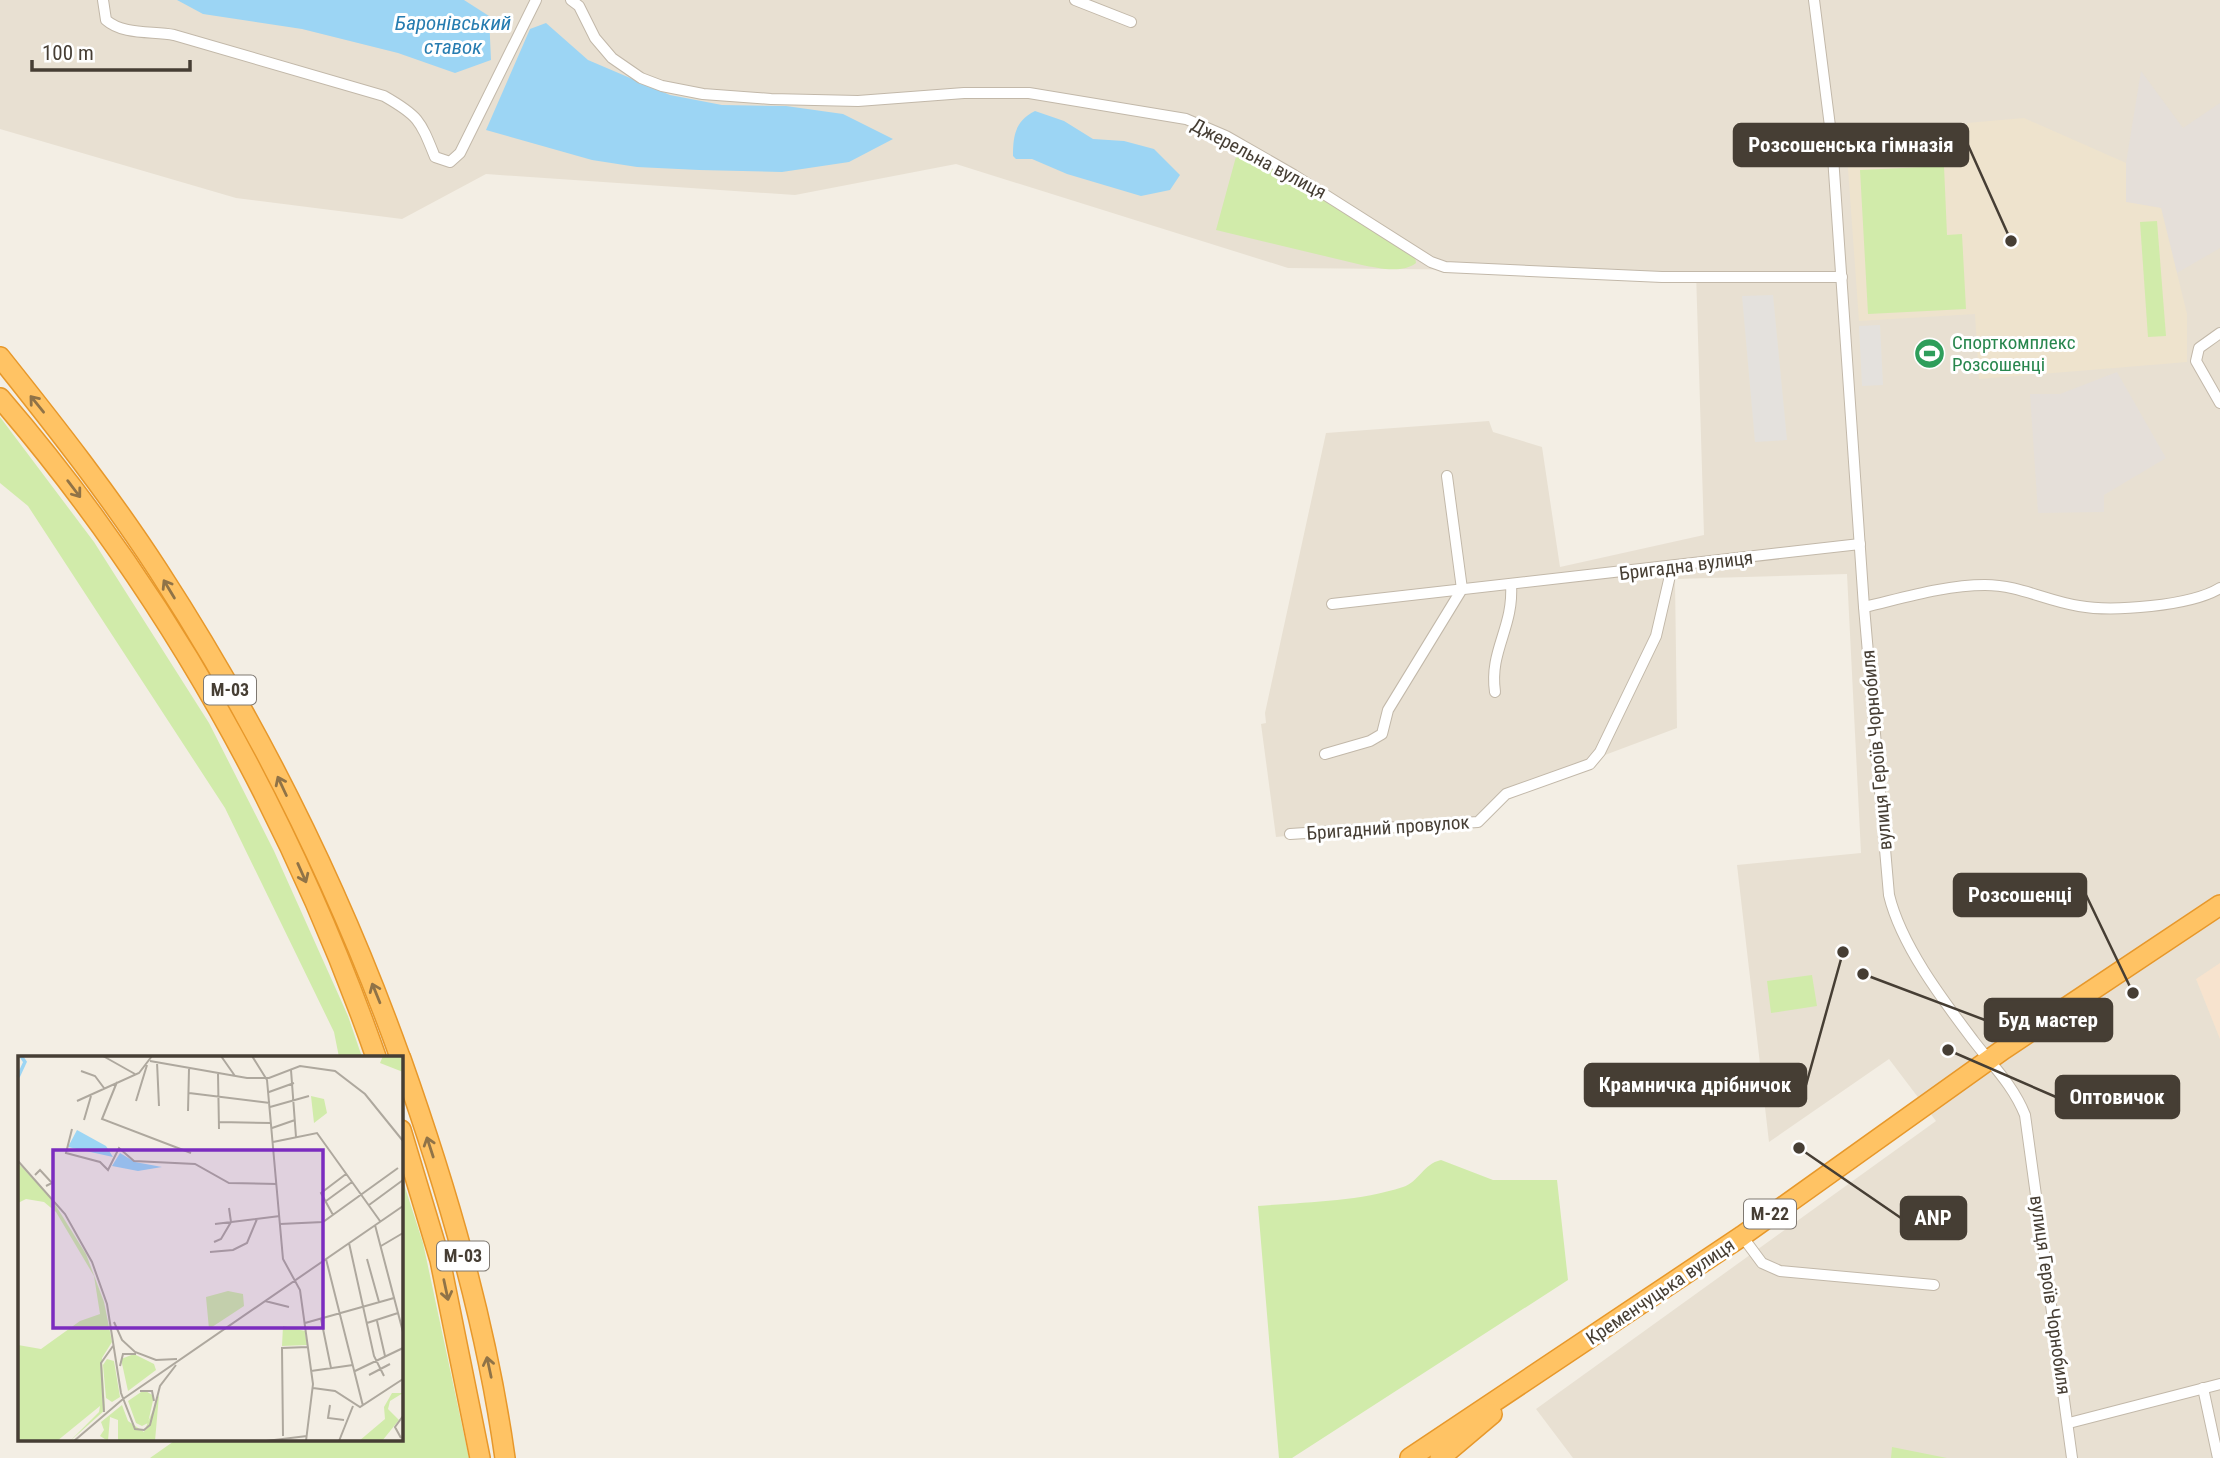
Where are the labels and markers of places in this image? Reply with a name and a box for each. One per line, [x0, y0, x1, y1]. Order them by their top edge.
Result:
callout: Розсошенська гімназія [1734, 124, 1968, 166]
place label: Спорткомплекс Розсошенці [1952, 331, 2076, 376]
sports icon: Спорткомплекс Розсошенці [1912, 336, 1946, 370]
callout: Розсошенці [1954, 874, 2086, 916]
callout: Буд мастер [1985, 999, 2112, 1041]
callout: Крамничка дрібничок [1585, 1064, 1806, 1106]
callout: Оптовичок [2056, 1076, 2179, 1118]
callout: ANP [1901, 1197, 1966, 1239]

